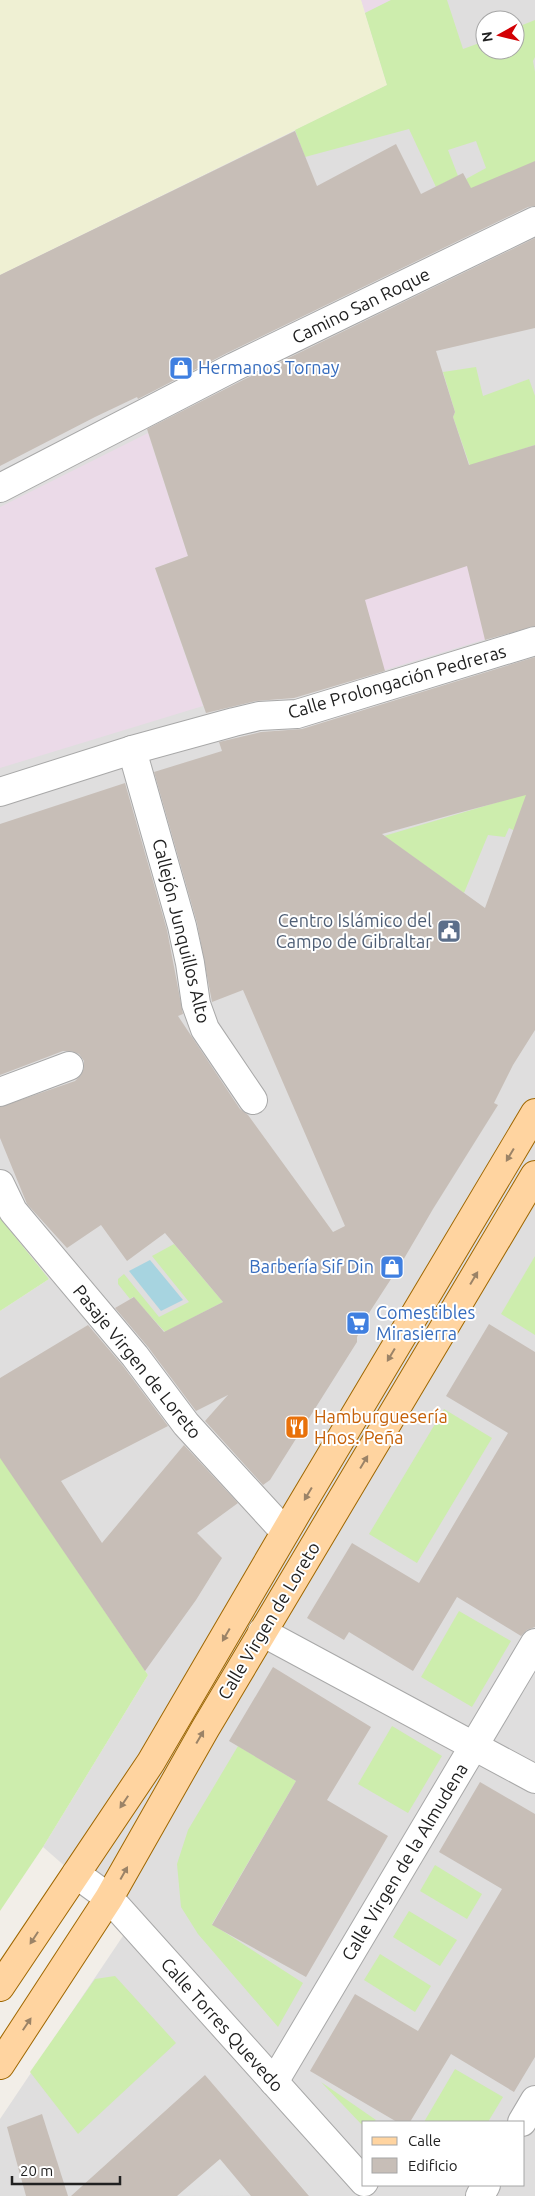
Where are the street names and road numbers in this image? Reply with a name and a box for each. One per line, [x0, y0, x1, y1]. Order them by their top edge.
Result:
street label: Camino San Roque [288, 263, 433, 347]
street label: Calle Prolongación Pedreras [285, 640, 508, 722]
street label: Callejón Junquillos Alto [149, 836, 215, 1025]
street label: Pasaje Virgen de Loreto [70, 1281, 206, 1442]
street label: Calle Virgen de Loreto [213, 1538, 323, 1703]
street label: Calle Virgen de la Almudena [337, 1759, 471, 1964]
street label: Calle Torres Quevedo [157, 1953, 288, 2096]

